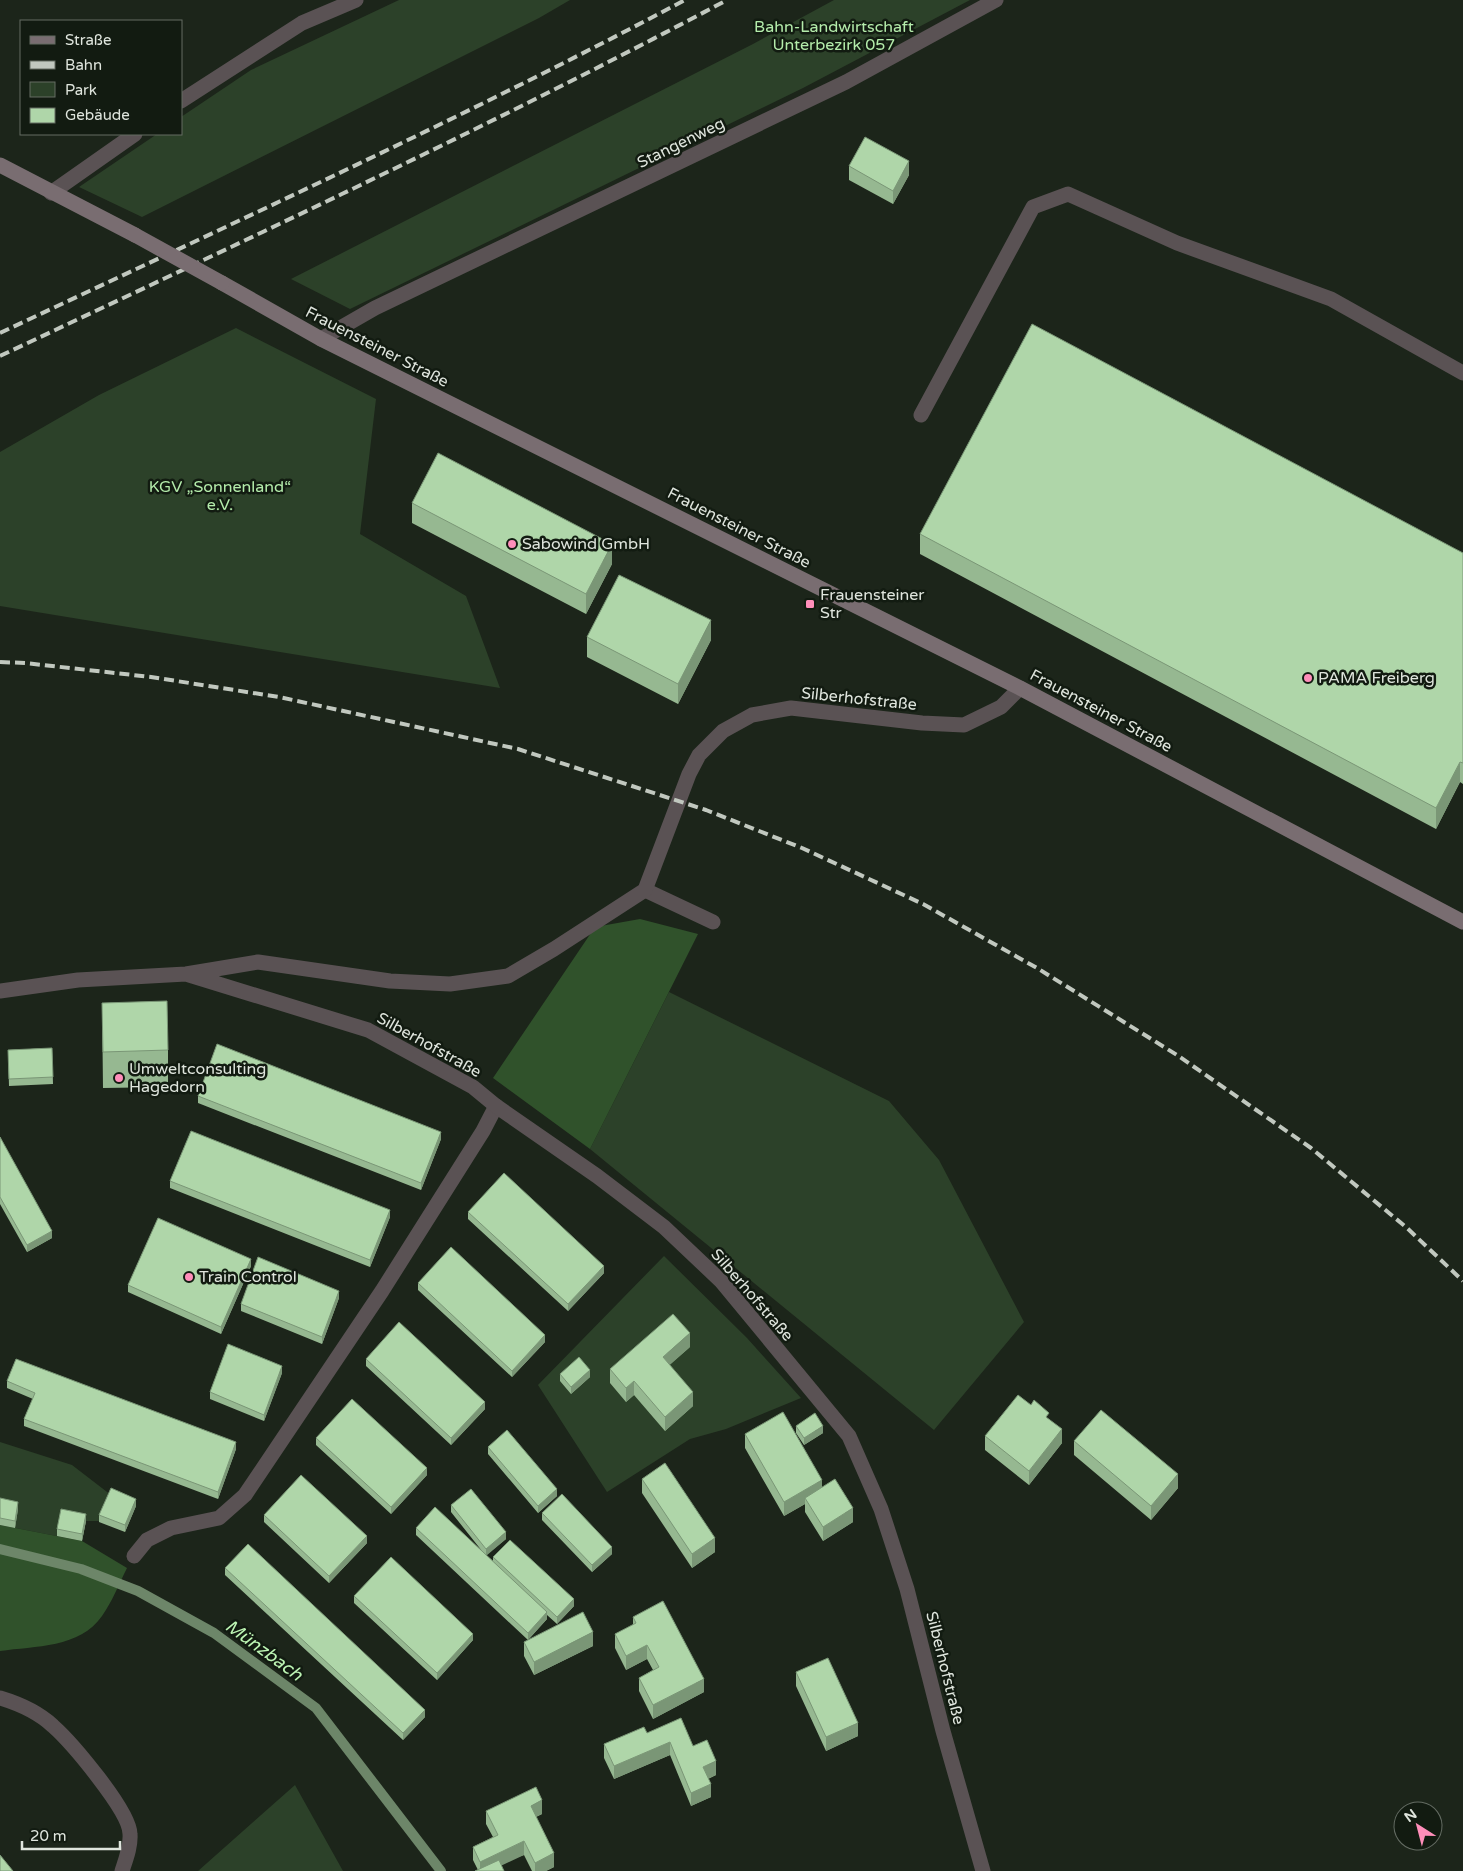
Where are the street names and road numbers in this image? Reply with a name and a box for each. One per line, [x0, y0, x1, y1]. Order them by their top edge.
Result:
street label: Stangenweg [634, 113, 728, 173]
street label: Frauensteiner Straße [302, 302, 452, 392]
street label: Frauensteiner Straße [664, 483, 814, 573]
street label: Frauensteiner Straße [1026, 665, 1176, 757]
street label: Silberhofstraße [800, 683, 918, 715]
street label: Silberhofstraße [373, 1008, 485, 1082]
street label: Silberhofstraße [706, 1245, 798, 1345]
street label: Silberhofstraße [921, 1609, 969, 1727]

